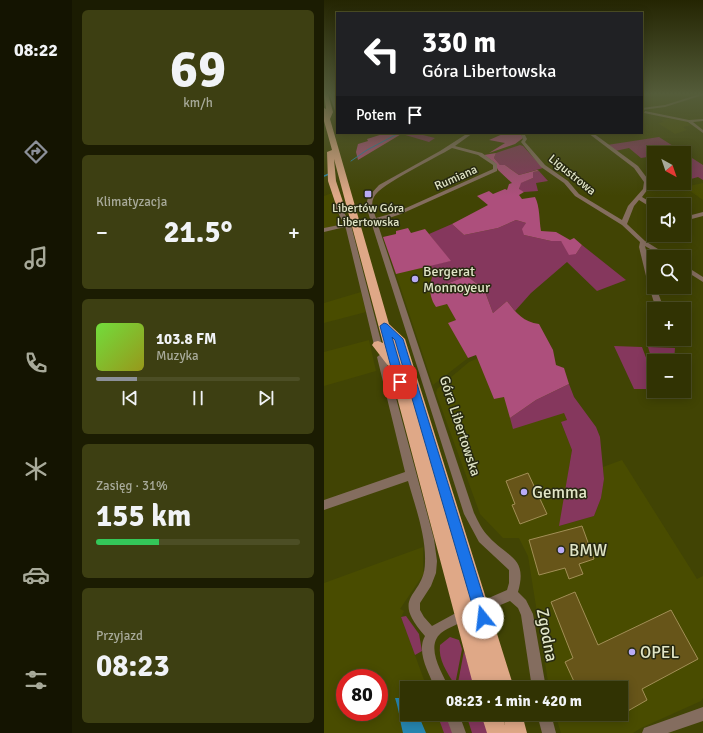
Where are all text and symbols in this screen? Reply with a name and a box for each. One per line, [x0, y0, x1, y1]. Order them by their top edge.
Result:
text: 330 m [422, 26, 496, 60]
icon: left [356, 28, 408, 80]
text: 69 [170, 37, 226, 101]
text: 08:22 [14, 39, 58, 61]
text: Góra Libertowska [422, 60, 556, 82]
text: km/h [183, 95, 213, 111]
icon: arrive [404, 104, 426, 126]
text: Potem [356, 106, 396, 124]
icon: directions [22, 138, 50, 166]
north arrow [647, 146, 691, 190]
map controls [647, 146, 691, 398]
street label: Ligustrowa [545, 151, 599, 199]
street label: Rumiana [432, 162, 480, 194]
marker: Libertów Góra Libertowska [363, 189, 373, 199]
text: Klimatyzacja [96, 194, 167, 210]
button: sound [647, 198, 691, 242]
place label: Libertów Góra Libertowska [332, 201, 404, 230]
text: 21.5° [163, 214, 233, 251]
text: − [96, 219, 108, 246]
text: + [288, 219, 300, 246]
icon: music [22, 244, 50, 272]
button: search [647, 250, 691, 294]
place label: Bergerat Monnoyeur [423, 263, 491, 296]
marker: Bergerat Monnoyeur [410, 274, 420, 284]
button: + [647, 302, 691, 346]
text: 103.8 FM [156, 330, 217, 348]
text: Muzyka [156, 348, 199, 364]
icon: phone [22, 349, 50, 377]
button: − [647, 354, 691, 398]
pin [383, 365, 417, 399]
icon: arrive [389, 371, 411, 393]
street label: Góra Libertowska [436, 374, 484, 478]
icon: previous [119, 387, 141, 409]
icon: pause [187, 387, 209, 409]
icon: next [255, 387, 277, 409]
icon: climate [22, 455, 50, 483]
text: Zasięg · 31% [96, 478, 168, 494]
place label: Gemma [532, 482, 587, 503]
marker: Gemma [519, 487, 529, 497]
text: 155 km [96, 498, 191, 535]
place label: BMW [569, 540, 607, 561]
marker: BMW [556, 545, 566, 555]
icon: car [22, 561, 50, 589]
position arrow [462, 597, 504, 639]
street label: Zgodna [532, 607, 562, 663]
text: Przyjazd [96, 628, 143, 644]
place label: OPEL [640, 642, 679, 663]
marker: OPEL [627, 647, 637, 657]
text: 08:23 [96, 648, 170, 685]
icon: filters [22, 666, 50, 694]
speed limit sign: 80 [336, 669, 388, 721]
text: 08:23 · 1 min · 420 m [446, 692, 582, 710]

